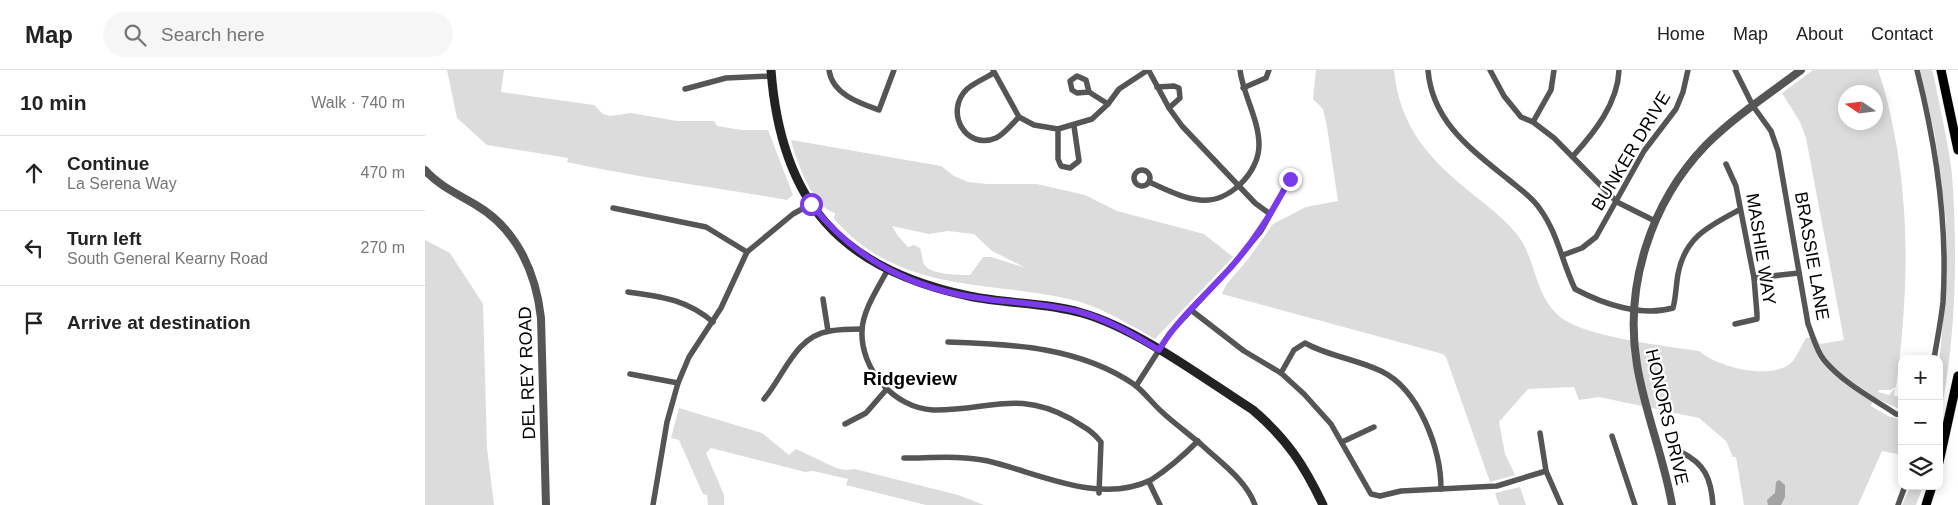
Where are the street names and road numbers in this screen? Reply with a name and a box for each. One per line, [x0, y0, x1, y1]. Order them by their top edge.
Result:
street label: BUNKER DRIVE [1588, 88, 1674, 214]
street label: BRASSIE LANE [1791, 190, 1833, 322]
street label: MASHIE WAY [1742, 192, 1780, 306]
street label: DEL REY ROAD [515, 306, 539, 440]
street label: HONORS DRIVE [1642, 347, 1692, 487]

